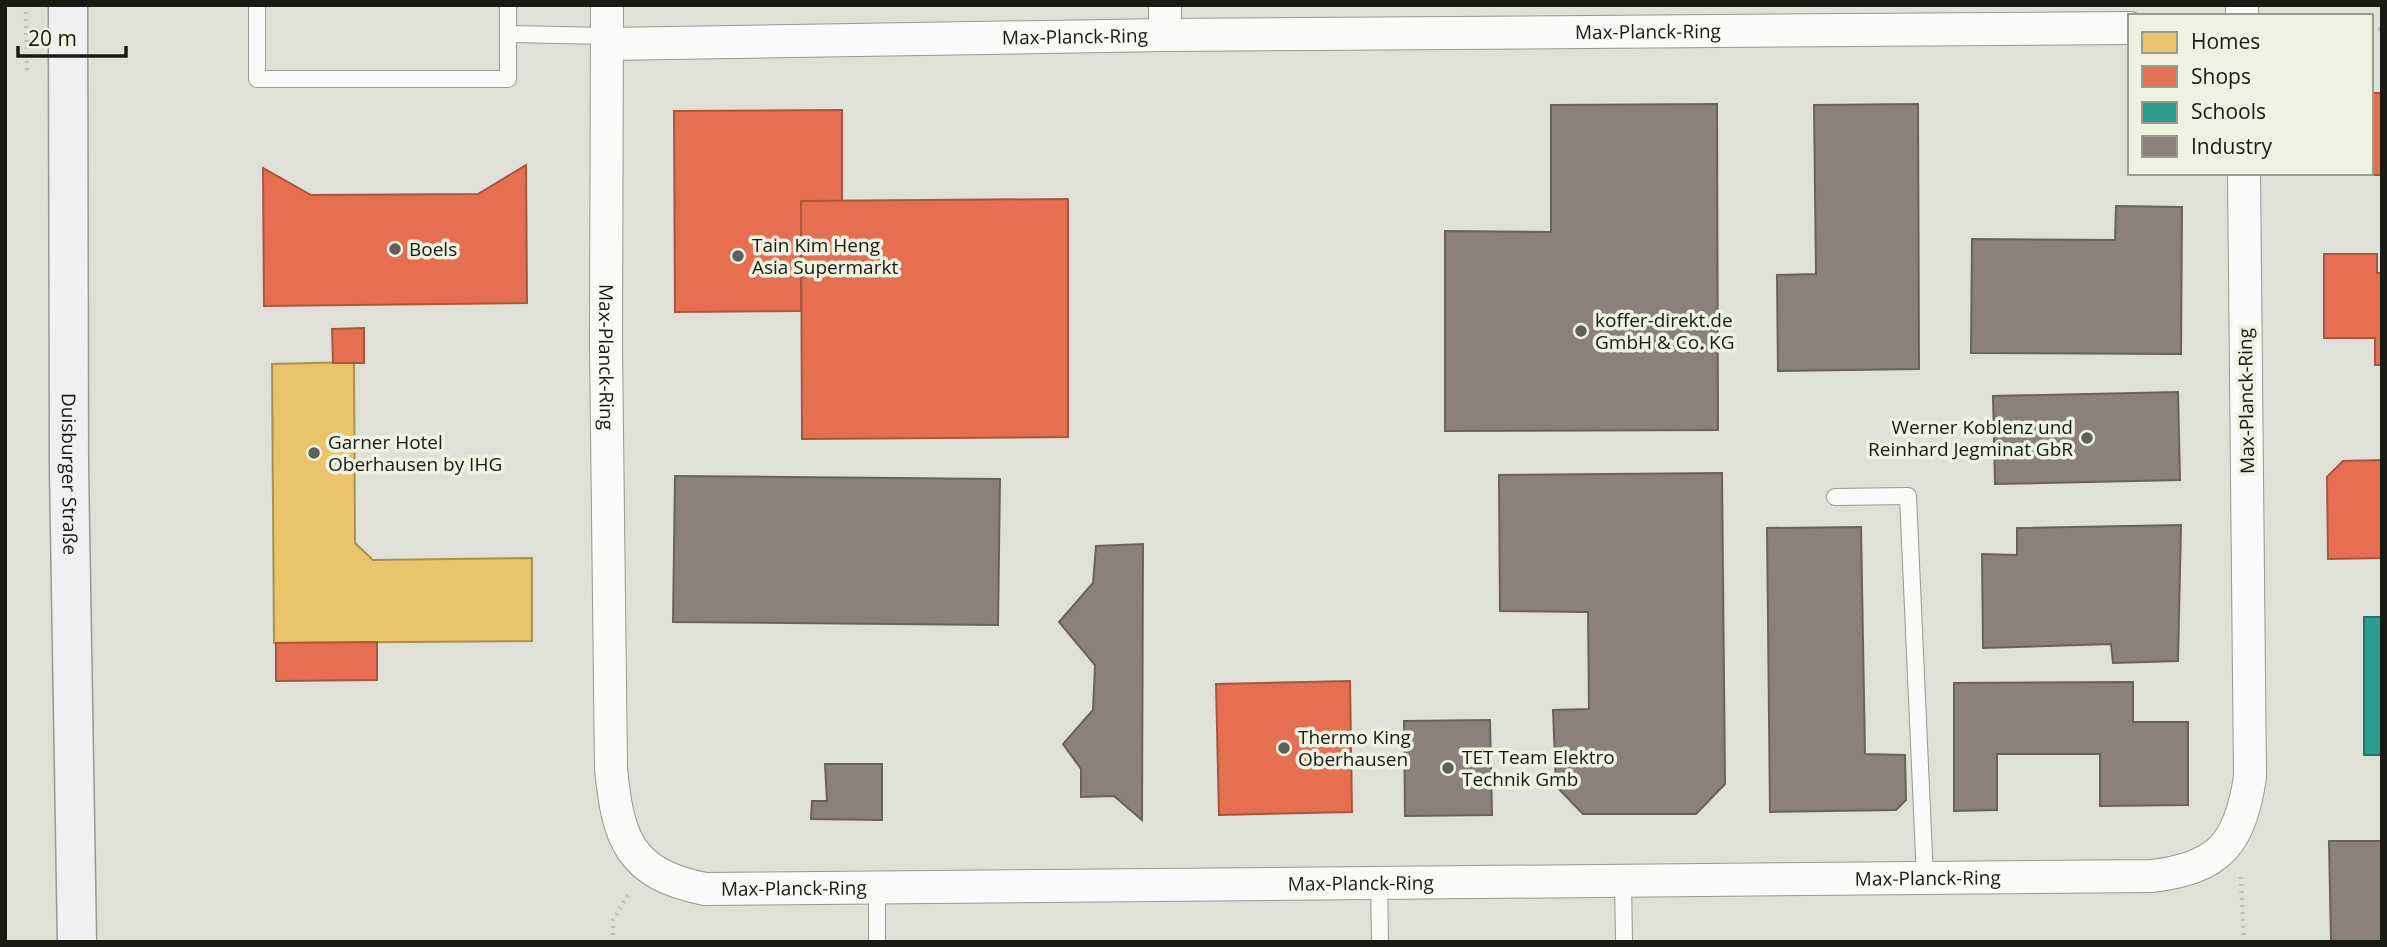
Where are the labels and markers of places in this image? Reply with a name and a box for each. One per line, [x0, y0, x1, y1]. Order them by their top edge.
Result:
place label: Tain Kim Heng Asia Supermarkt [752, 232, 898, 280]
place label: Boels [409, 236, 457, 262]
marker: Boels [387, 241, 403, 257]
marker: Tain Kim Heng Asia Supermarkt [730, 248, 746, 264]
place label: koffer-direkt.de GmbH & Co. KG [1595, 307, 1735, 355]
marker: koffer-direkt.de GmbH & Co. KG [1573, 323, 1589, 339]
place label: Werner Koblenz und Reinhard Jegminat GbR [1868, 414, 2073, 462]
place label: Garner Hotel Oberhausen by IHG [328, 429, 502, 477]
marker: Werner Koblenz und Reinhard Jegminat GbR [2079, 430, 2095, 446]
marker: Garner Hotel Oberhausen by IHG [306, 445, 322, 461]
place label: Thermo King Oberhausen [1298, 724, 1411, 772]
marker: Thermo King Oberhausen [1276, 740, 1292, 756]
place label: TET Team Elektro Technik Gmb [1462, 744, 1615, 792]
marker: TET Team Elektro Technik Gmb [1440, 760, 1456, 776]

